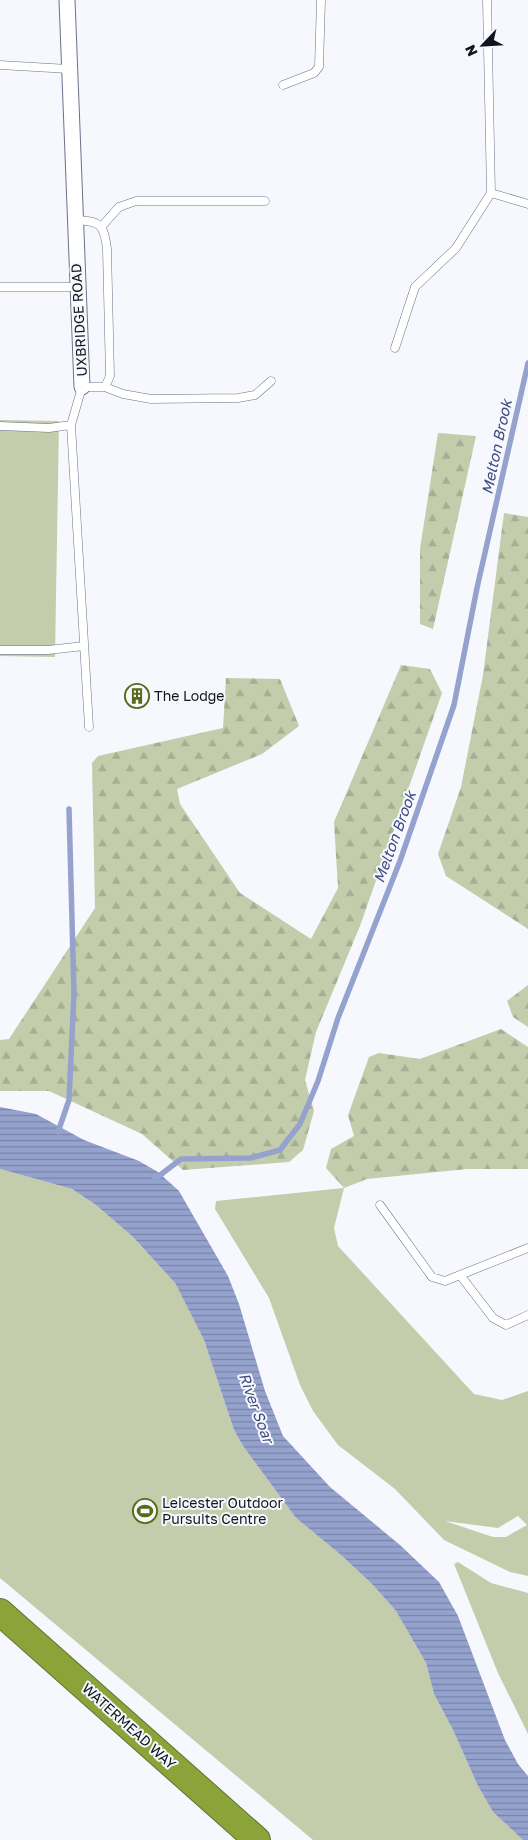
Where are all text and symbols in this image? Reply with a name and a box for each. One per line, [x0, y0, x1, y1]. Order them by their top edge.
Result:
north arrow [458, 20, 508, 70]
text: N [461, 42, 481, 59]
street label: UXBRIDGE ROAD [67, 263, 90, 377]
water label: Melton Brook [477, 396, 515, 496]
building icon: The Lodge [124, 683, 150, 709]
place label: The Lodge [154, 687, 225, 704]
water label: Melton Brook [369, 787, 420, 885]
water label: River Soar [236, 1370, 279, 1447]
place label: Leicester Outdoor Pursuits Centre [162, 1494, 283, 1527]
sports icon: Leicester Outdoor Pursuits Centre [132, 1498, 158, 1524]
street label: WATERMEAD WAY [79, 1679, 180, 1772]

